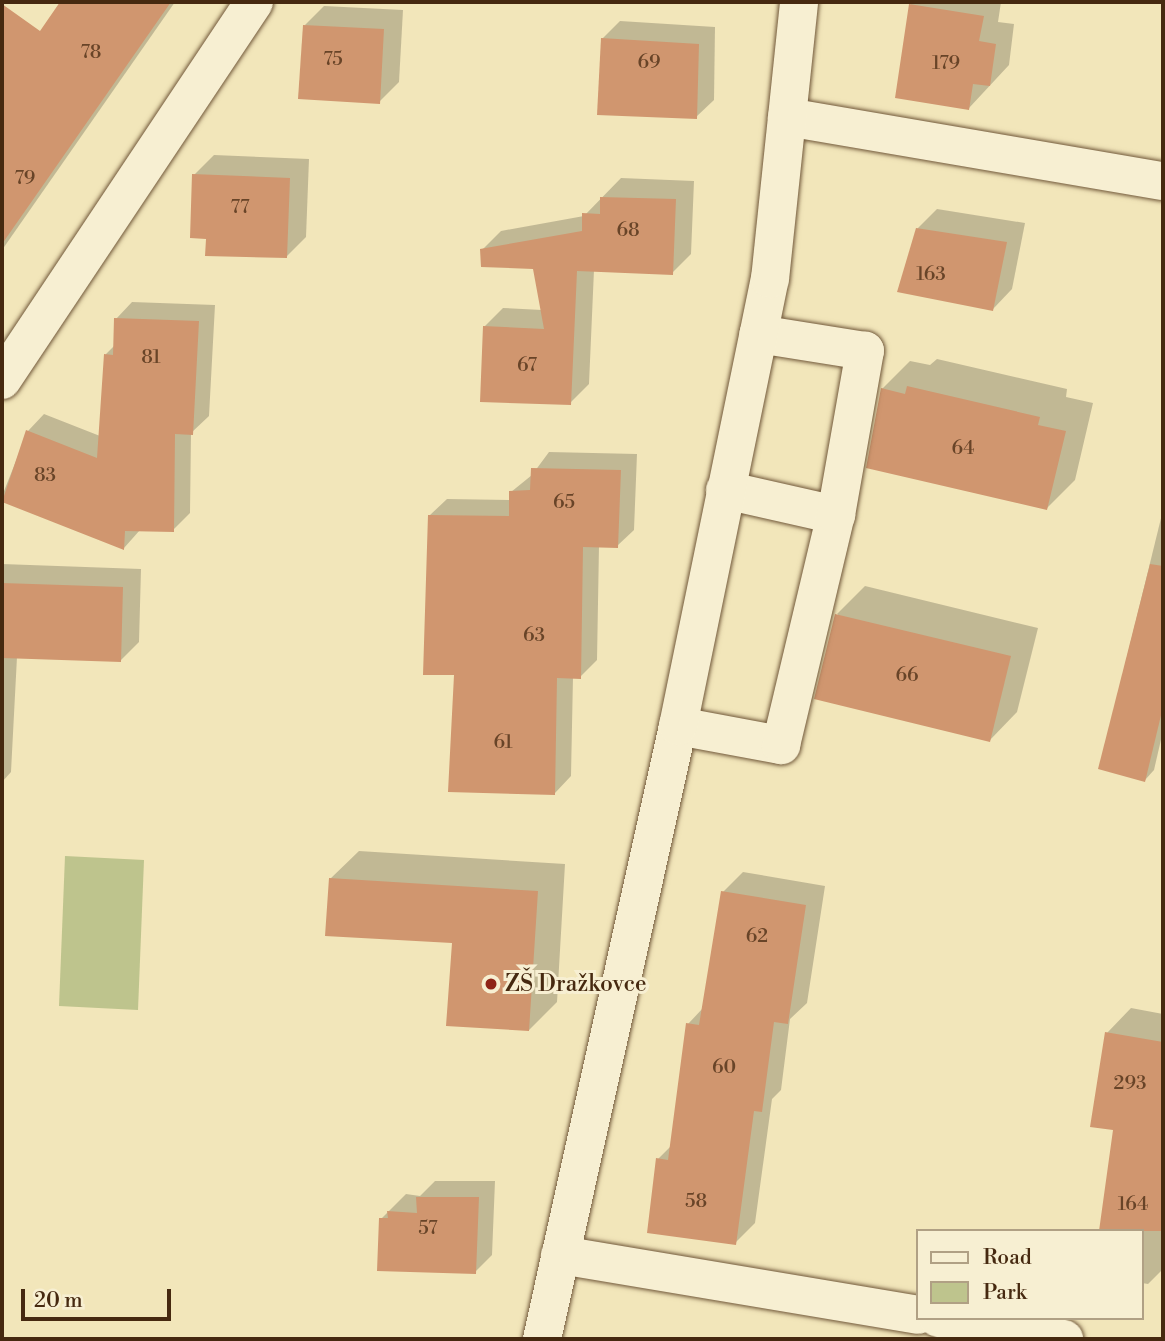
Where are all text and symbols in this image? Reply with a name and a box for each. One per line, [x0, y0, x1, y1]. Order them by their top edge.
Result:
house number: 78 [81, 42, 101, 64]
house number: 75 [323, 49, 343, 71]
house number: 69 [637, 52, 661, 74]
house number: 179 [932, 53, 960, 75]
house number: 79 [15, 168, 35, 190]
house number: 77 [230, 197, 250, 219]
house number: 68 [616, 220, 640, 242]
house number: 163 [916, 264, 946, 286]
house number: 81 [141, 347, 161, 369]
house number: 67 [517, 355, 537, 377]
house number: 64 [951, 438, 975, 460]
house number: 83 [34, 465, 56, 487]
house number: 65 [553, 492, 575, 514]
house number: 63 [523, 625, 545, 647]
house number: 66 [895, 665, 919, 687]
house number: 61 [493, 732, 513, 754]
house number: 62 [746, 926, 768, 948]
place label: ZŠ Dražkovce [505, 970, 647, 998]
marker: ZŠ Dražkovce [483, 976, 499, 992]
house number: 60 [712, 1057, 736, 1079]
house number: 293 [1114, 1073, 1146, 1095]
house number: 58 [685, 1191, 707, 1213]
house number: 164 [1118, 1194, 1148, 1216]
house number: 57 [418, 1218, 438, 1240]
legend [916, 1229, 1144, 1320]
text: Road [983, 1245, 1032, 1271]
scale bar [24, 1274, 175, 1318]
text: Park [983, 1280, 1027, 1306]
text: 20 m [34, 1288, 83, 1314]

